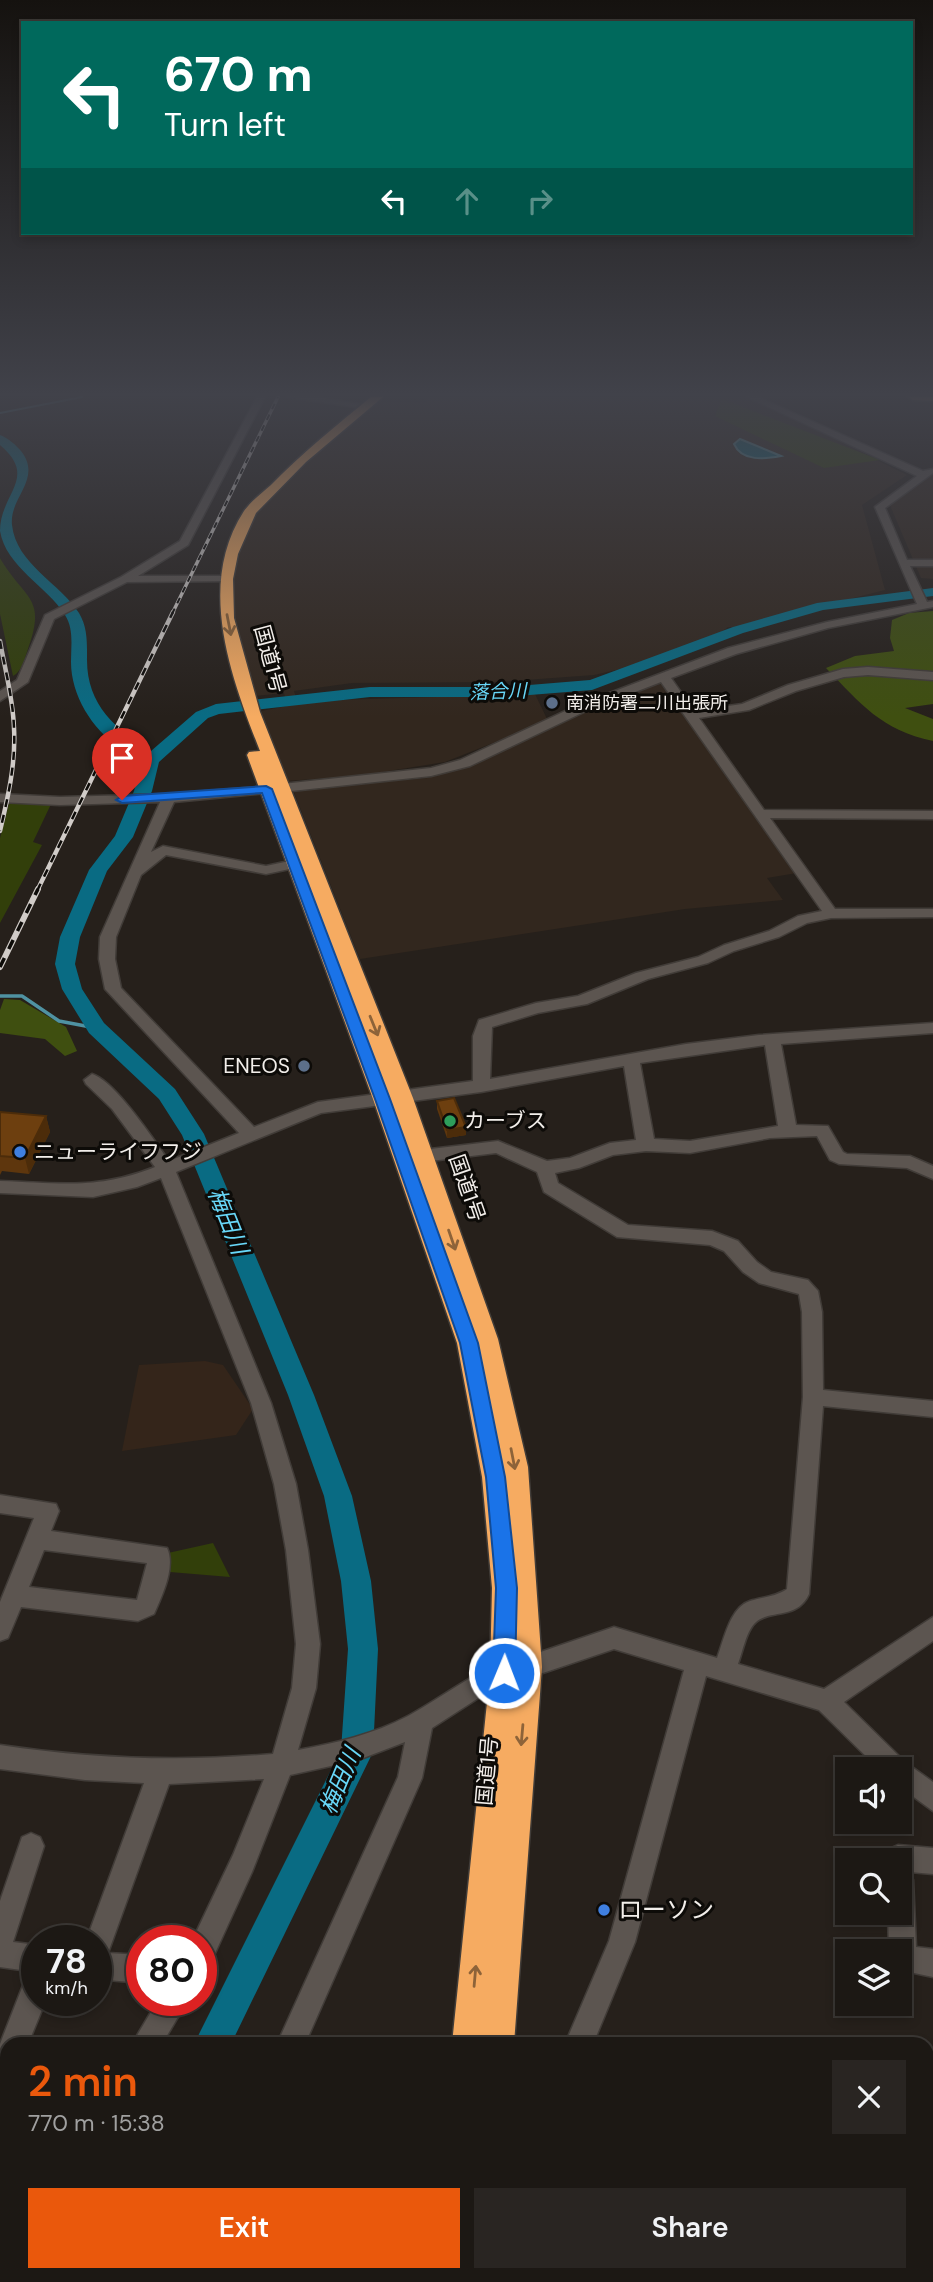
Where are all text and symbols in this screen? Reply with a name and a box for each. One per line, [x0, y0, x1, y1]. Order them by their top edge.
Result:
text: 670 m [164, 42, 313, 106]
icon: left [49, 49, 140, 140]
text: Turn left [164, 104, 286, 146]
icon: left [375, 182, 413, 220]
icon: ahead [448, 182, 486, 220]
icon: right [521, 182, 559, 220]
one-way arrow [222, 613, 236, 636]
street label: 国道1号 [247, 622, 293, 696]
water label: 落合川 [469, 678, 529, 705]
place label: 南消防署二川出張所 [566, 691, 728, 715]
marker: 南消防署二川出張所 [544, 695, 560, 711]
pin [92, 728, 152, 800]
icon: arrive [103, 739, 141, 777]
one-way arrow [369, 1015, 382, 1037]
place label: ENEOS [223, 1052, 290, 1080]
marker: ENEOS [296, 1058, 312, 1074]
place label: カーブス [464, 1107, 547, 1135]
marker: カーブス [442, 1113, 458, 1129]
place label: ニューライフフジ [34, 1138, 202, 1166]
marker: ニューライフフジ [12, 1144, 28, 1160]
street label: 国道1号 [442, 1151, 492, 1225]
water label: 梅田川 [201, 1183, 256, 1261]
one-way arrow [447, 1229, 459, 1251]
one-way arrow [506, 1447, 520, 1470]
position arrow [467, 1636, 541, 1710]
one-way arrow [515, 1723, 528, 1745]
street label: 国道1号 [470, 1735, 504, 1807]
water label: 梅田川 [313, 1741, 368, 1819]
map controls [835, 1757, 912, 2016]
button: sound [835, 1757, 912, 1834]
button: search [835, 1848, 912, 1925]
place label: ローソン [618, 1894, 714, 1925]
marker: ローソン [596, 1902, 612, 1918]
speed limit sign: 80 [126, 1925, 217, 2016]
text: 78 [46, 1938, 87, 1984]
button: layers [835, 1939, 912, 2016]
one-way arrow [469, 1965, 482, 1988]
text: km/h [45, 1976, 88, 2000]
text: 2 min [28, 2054, 138, 2109]
button: close [832, 2060, 906, 2134]
text: 770 m · 15:38 [28, 2108, 165, 2138]
button: Exit [28, 2188, 460, 2268]
button: Share [474, 2188, 906, 2268]

